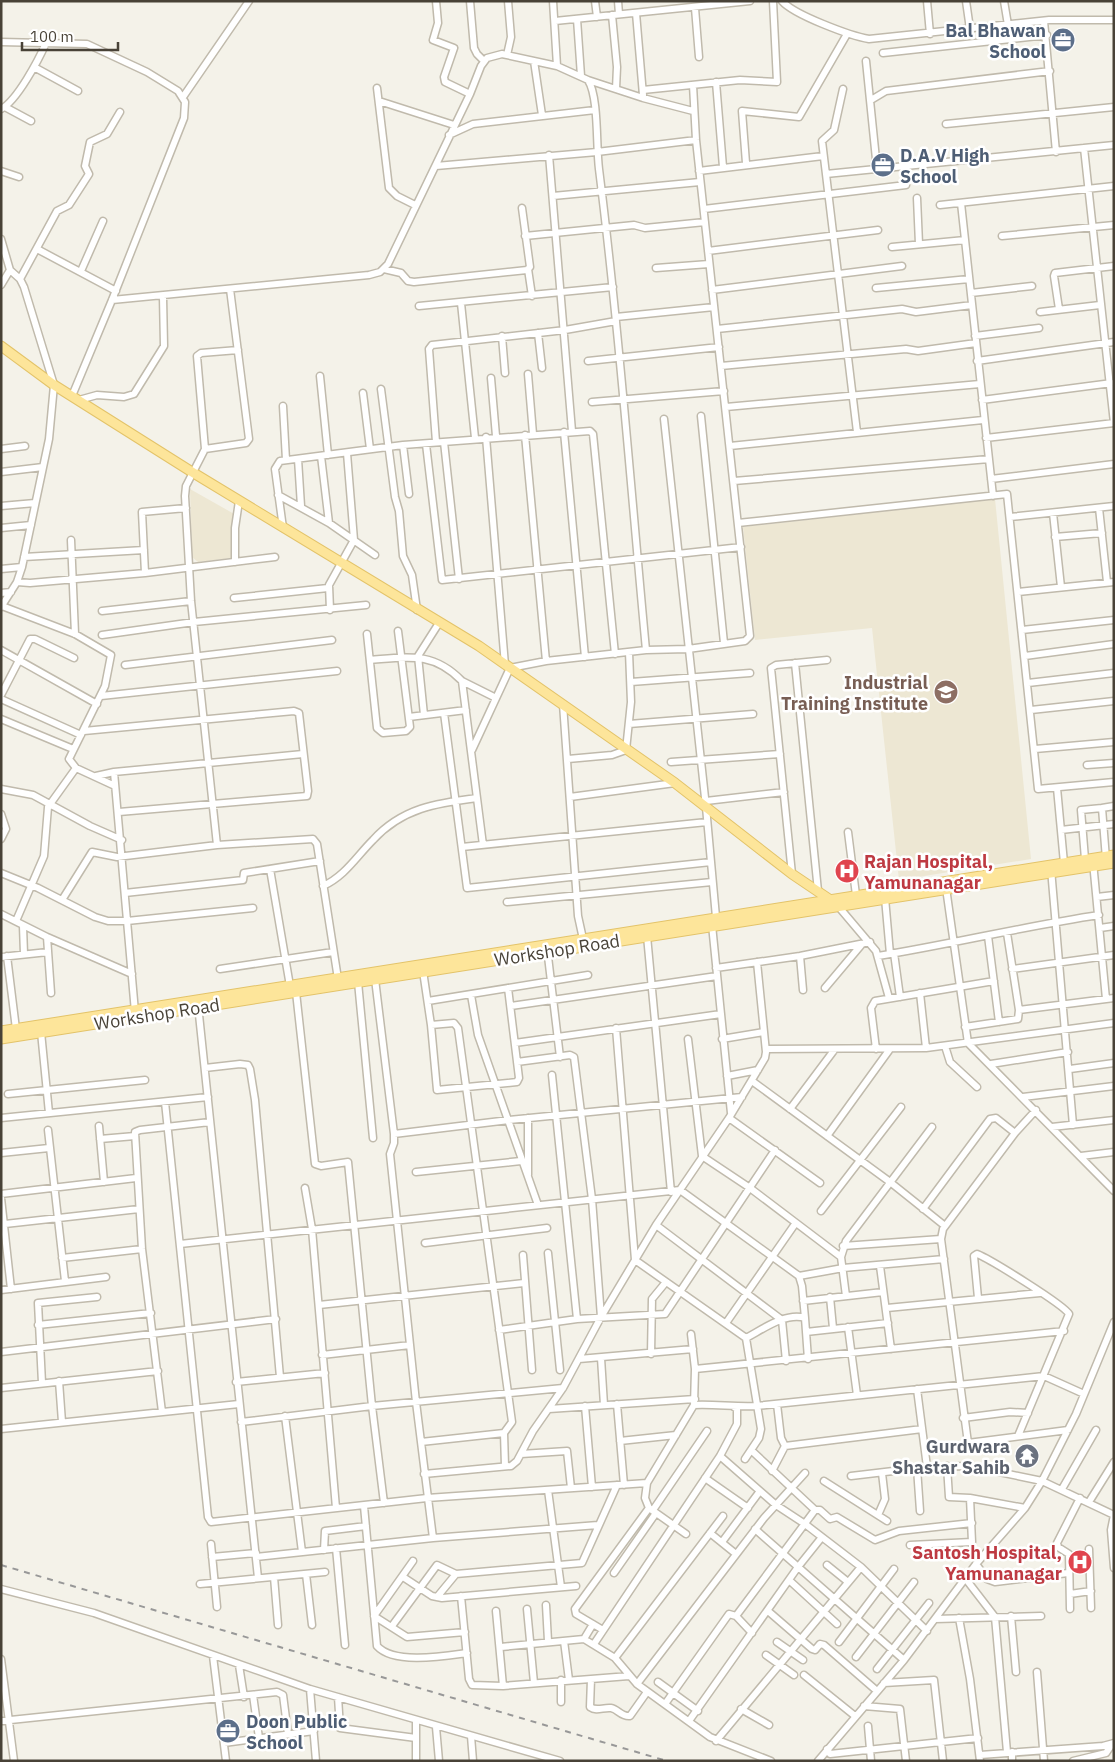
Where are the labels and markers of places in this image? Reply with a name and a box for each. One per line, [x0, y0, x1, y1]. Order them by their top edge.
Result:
place label: Bal Bhawan School [945, 19, 1047, 63]
office icon: Bal Bhawan School [1050, 27, 1076, 53]
place label: D.A.V High School [900, 144, 990, 188]
office icon: D.A.V High School [870, 152, 896, 178]
place label: Industrial Training Institute [781, 671, 929, 715]
school or university icon: Industrial Training Institute [933, 679, 959, 705]
place label: Rajan Hospital, Yamunanagar [864, 850, 993, 894]
hospital icon: Rajan Hospital, Yamunanagar [834, 858, 860, 884]
place label: Gurdwara Shastar Sahib [892, 1435, 1010, 1479]
temple icon: Gurdwara Shastar Sahib [1014, 1443, 1040, 1469]
place label: Santosh Hospital, Yamunanagar [912, 1541, 1062, 1585]
hospital icon: Santosh Hospital, Yamunanagar [1067, 1549, 1093, 1575]
place label: Doon Public School [246, 1710, 347, 1754]
office icon: Doon Public School [215, 1718, 241, 1744]

